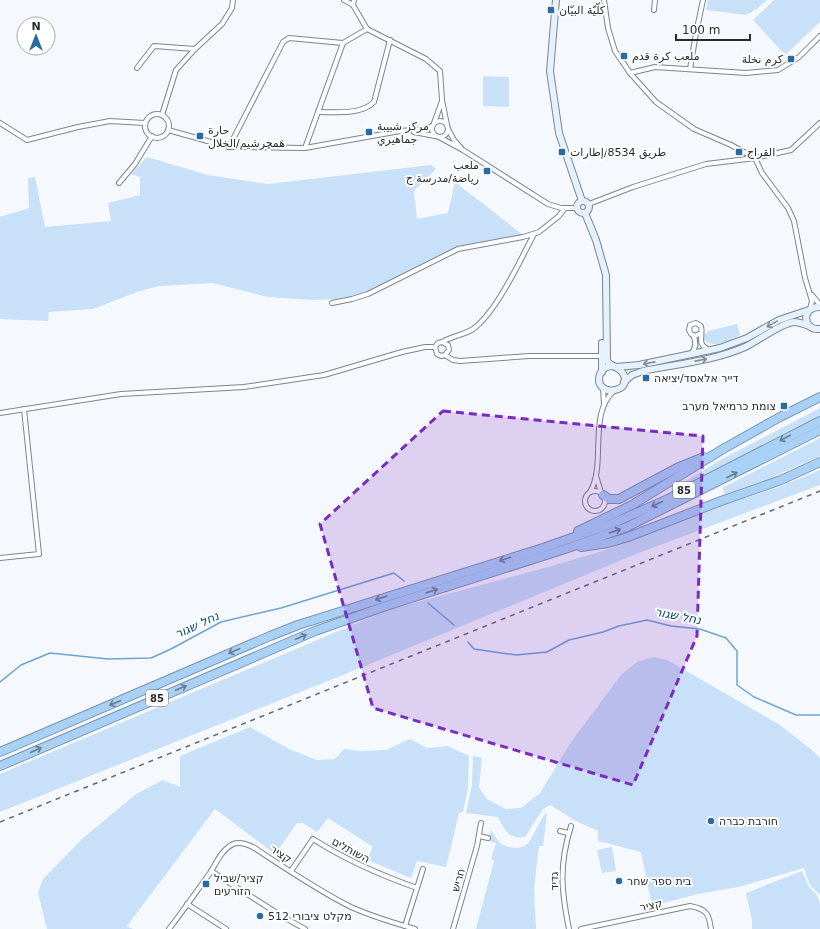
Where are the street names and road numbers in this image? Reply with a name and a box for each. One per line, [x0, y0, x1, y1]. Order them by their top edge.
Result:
road number: 85 [673, 482, 695, 498]
road number: 85 [146, 690, 168, 706]
street label: השותלים [330, 835, 372, 866]
street label: קציר [268, 843, 294, 866]
street label: חריש [449, 867, 468, 893]
street label: גדיד [548, 871, 561, 891]
street label: קציר [639, 897, 664, 914]

